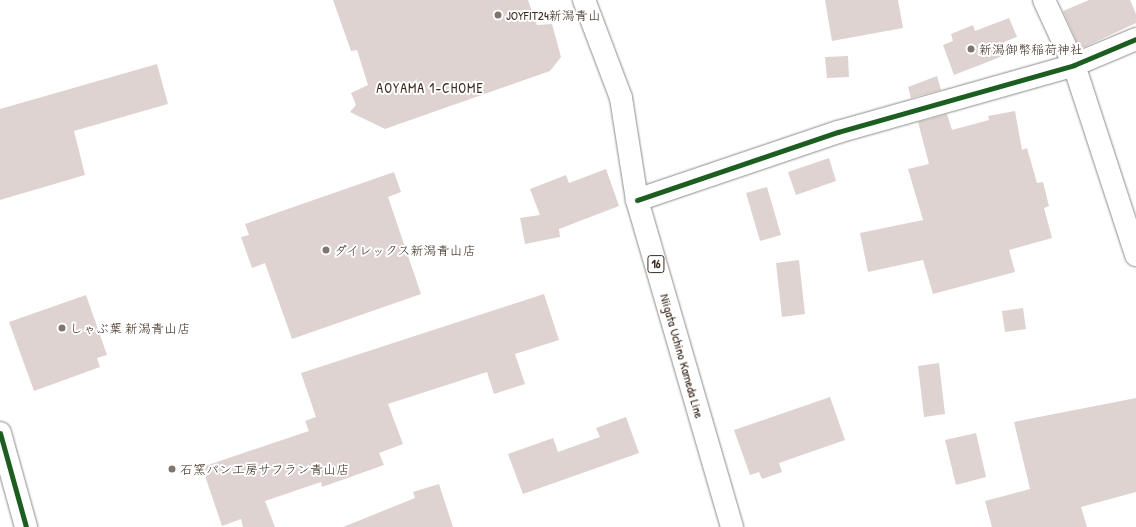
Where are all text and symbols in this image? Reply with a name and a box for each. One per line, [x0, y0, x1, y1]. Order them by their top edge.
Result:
place label: JOYFIT24新潟青山 [506, 7, 601, 23]
marker: JOYFIT24新潟青山 [493, 10, 503, 20]
place label: 新潟御幣稲荷神社 [979, 41, 1083, 57]
marker: 新潟御幣稲荷神社 [966, 44, 976, 54]
district label: AOYAMA 1-CHOME [376, 80, 484, 96]
place label: ダイレックス新潟青山店 [334, 242, 477, 258]
marker: ダイレックス新潟青山店 [321, 245, 331, 255]
road number: 16 [647, 254, 665, 274]
street label: Niigata Uchino Kameda Line [657, 292, 707, 420]
place label: しゃぶ葉 新潟青山店 [70, 320, 190, 336]
marker: しゃぶ葉 新潟青山店 [57, 323, 67, 333]
place label: 石窯パン工房サフラン青山店 [180, 461, 349, 477]
marker: 石窯パン工房サフラン青山店 [167, 464, 177, 474]

